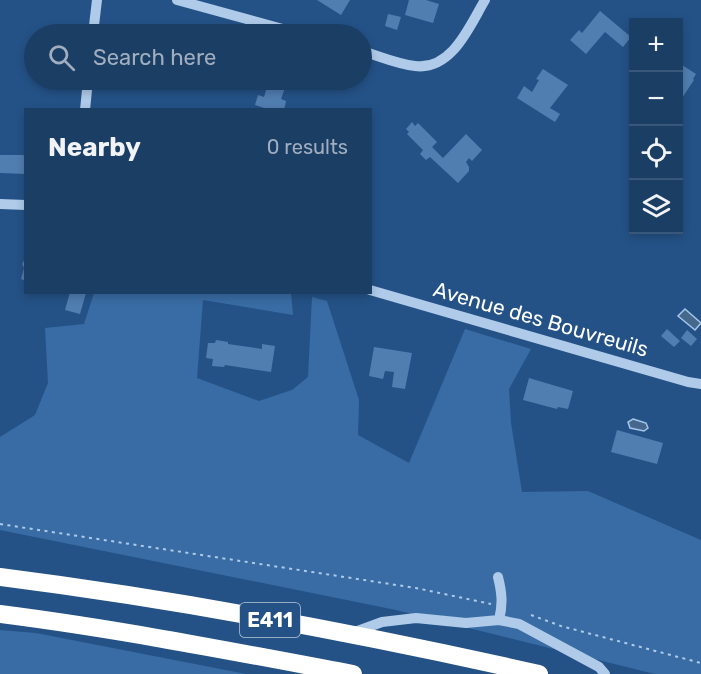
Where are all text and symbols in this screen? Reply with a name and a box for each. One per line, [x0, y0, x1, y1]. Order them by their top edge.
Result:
map controls [629, 18, 683, 234]
button: + [629, 18, 683, 72]
search box [24, 24, 372, 90]
icon: search [45, 41, 78, 74]
text: Search here [93, 44, 216, 71]
button: − [629, 72, 683, 126]
button: locate [629, 126, 683, 180]
text: Nearby [48, 132, 141, 163]
text: 0 results [267, 135, 348, 159]
button: layers [629, 180, 683, 234]
street label: Avenue des Bouvreuils [431, 276, 651, 362]
road number: E411 [240, 603, 300, 637]

